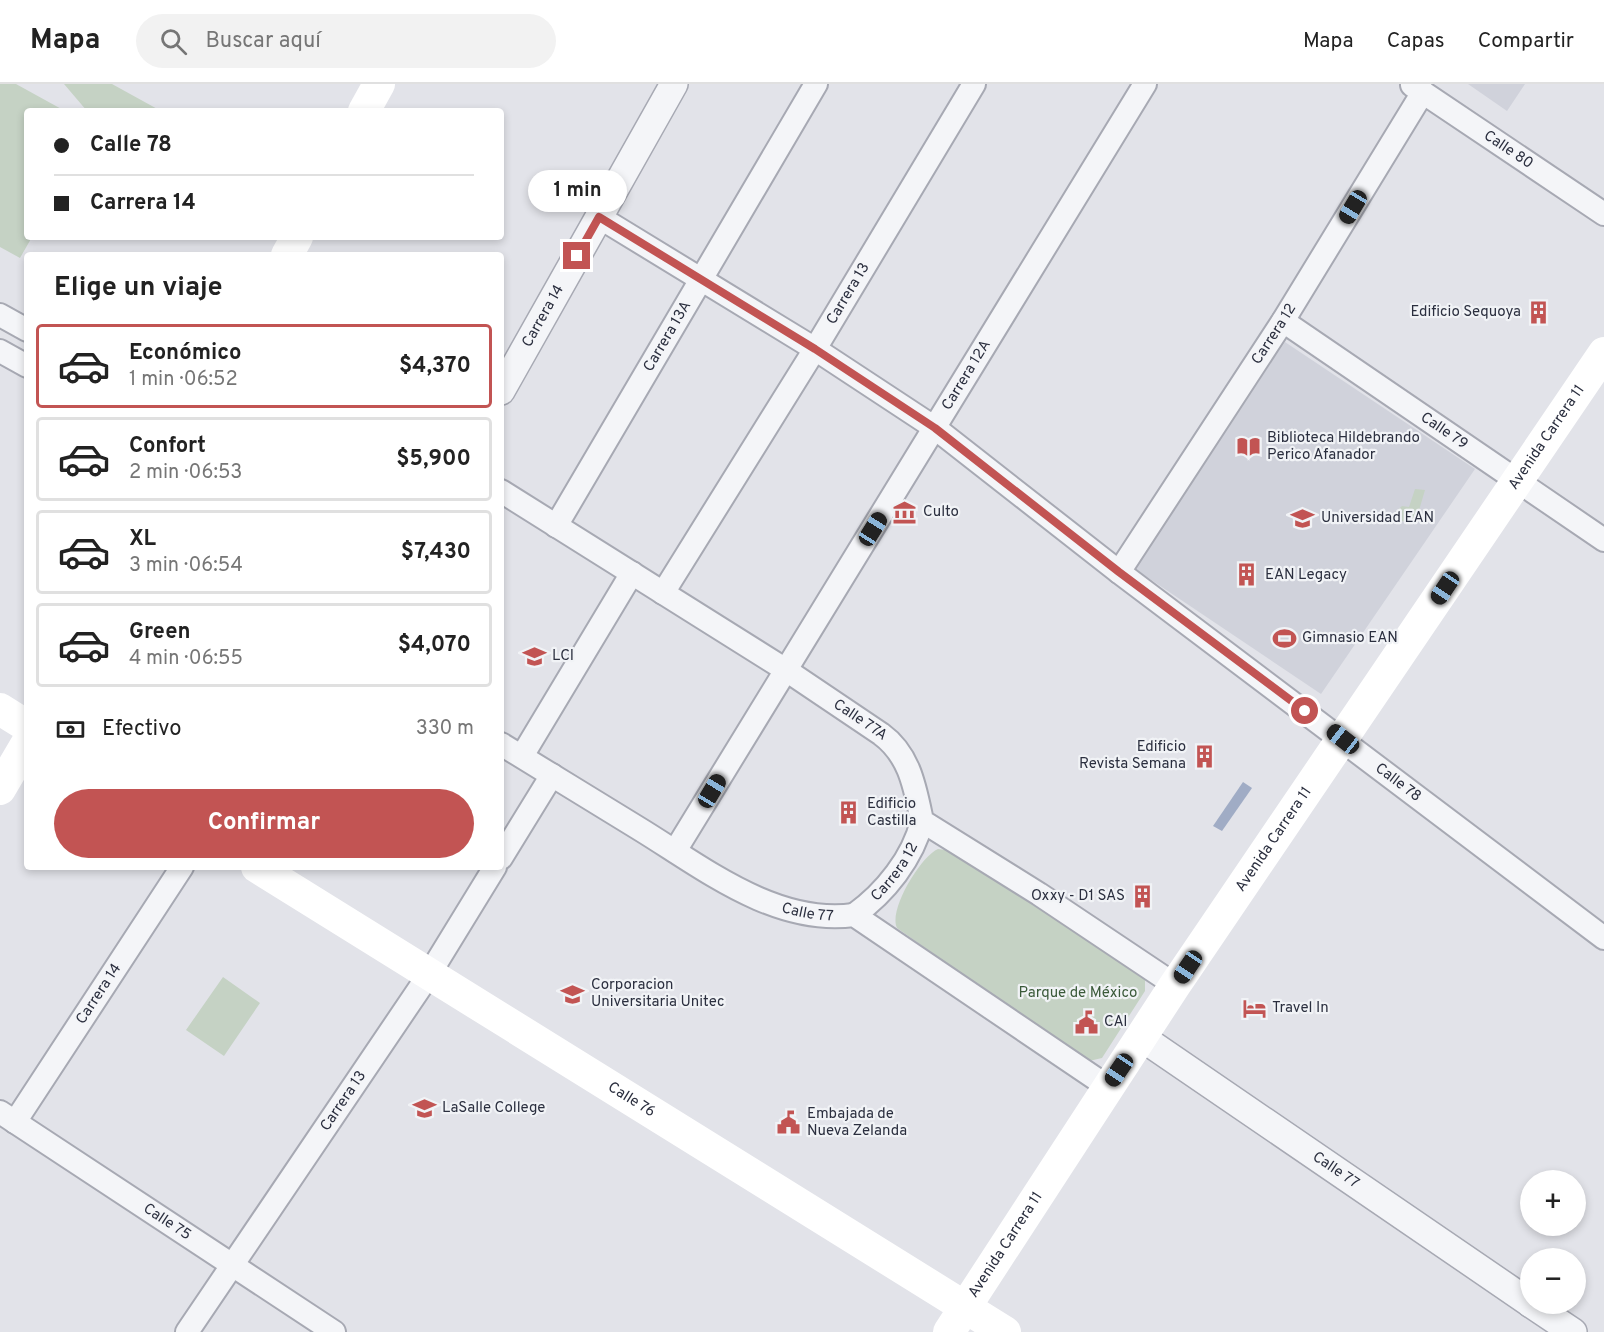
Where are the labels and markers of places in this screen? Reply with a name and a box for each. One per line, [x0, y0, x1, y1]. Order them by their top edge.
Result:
building icon: Edificio Sequoya [1526, 299, 1552, 325]
place label: Edificio Sequoya [1411, 303, 1521, 322]
place label: Biblioteca Hildebrando Perico Afanador [1267, 429, 1420, 465]
library icon: Biblioteca Hildebrando Perico Afanador [1236, 434, 1262, 460]
museum icon: Culto [892, 499, 918, 525]
place label: Culto [923, 503, 959, 522]
school or university icon: Universidad EAN [1290, 505, 1316, 531]
place label: Universidad EAN [1321, 509, 1434, 528]
building icon: EAN Legacy [1234, 562, 1260, 588]
place label: EAN Legacy [1265, 566, 1347, 585]
sports icon: Gimnasio EAN [1271, 625, 1297, 651]
place label: Gimnasio EAN [1302, 629, 1398, 648]
school or university icon: LCI [521, 643, 547, 669]
place label: LCI [552, 647, 574, 666]
place label: Edificio Revista Semana [1079, 738, 1186, 774]
building icon: Edificio Revista Semana [1191, 743, 1217, 769]
place label: Edificio Castilla [867, 795, 916, 831]
building icon: Edificio Castilla [836, 800, 862, 826]
building icon: Oxxy - D1 SAS [1130, 883, 1156, 909]
place label: Oxxy - D1 SAS [1031, 887, 1125, 906]
place label: Corporacion Universitaria Unitec [591, 976, 724, 1012]
school or university icon: Corporacion Universitaria Unitec [560, 981, 586, 1007]
hotel icon: Travel In [1241, 995, 1267, 1021]
place label: Travel In [1272, 999, 1329, 1018]
public building icon: CAI [1073, 1009, 1099, 1035]
place label: CAI [1104, 1013, 1128, 1032]
school or university icon: LaSalle College [411, 1095, 437, 1121]
place label: LaSalle College [442, 1099, 545, 1118]
place label: Embajada de Nueva Zelanda [807, 1105, 907, 1141]
public building icon: Embajada de Nueva Zelanda [776, 1110, 802, 1136]

